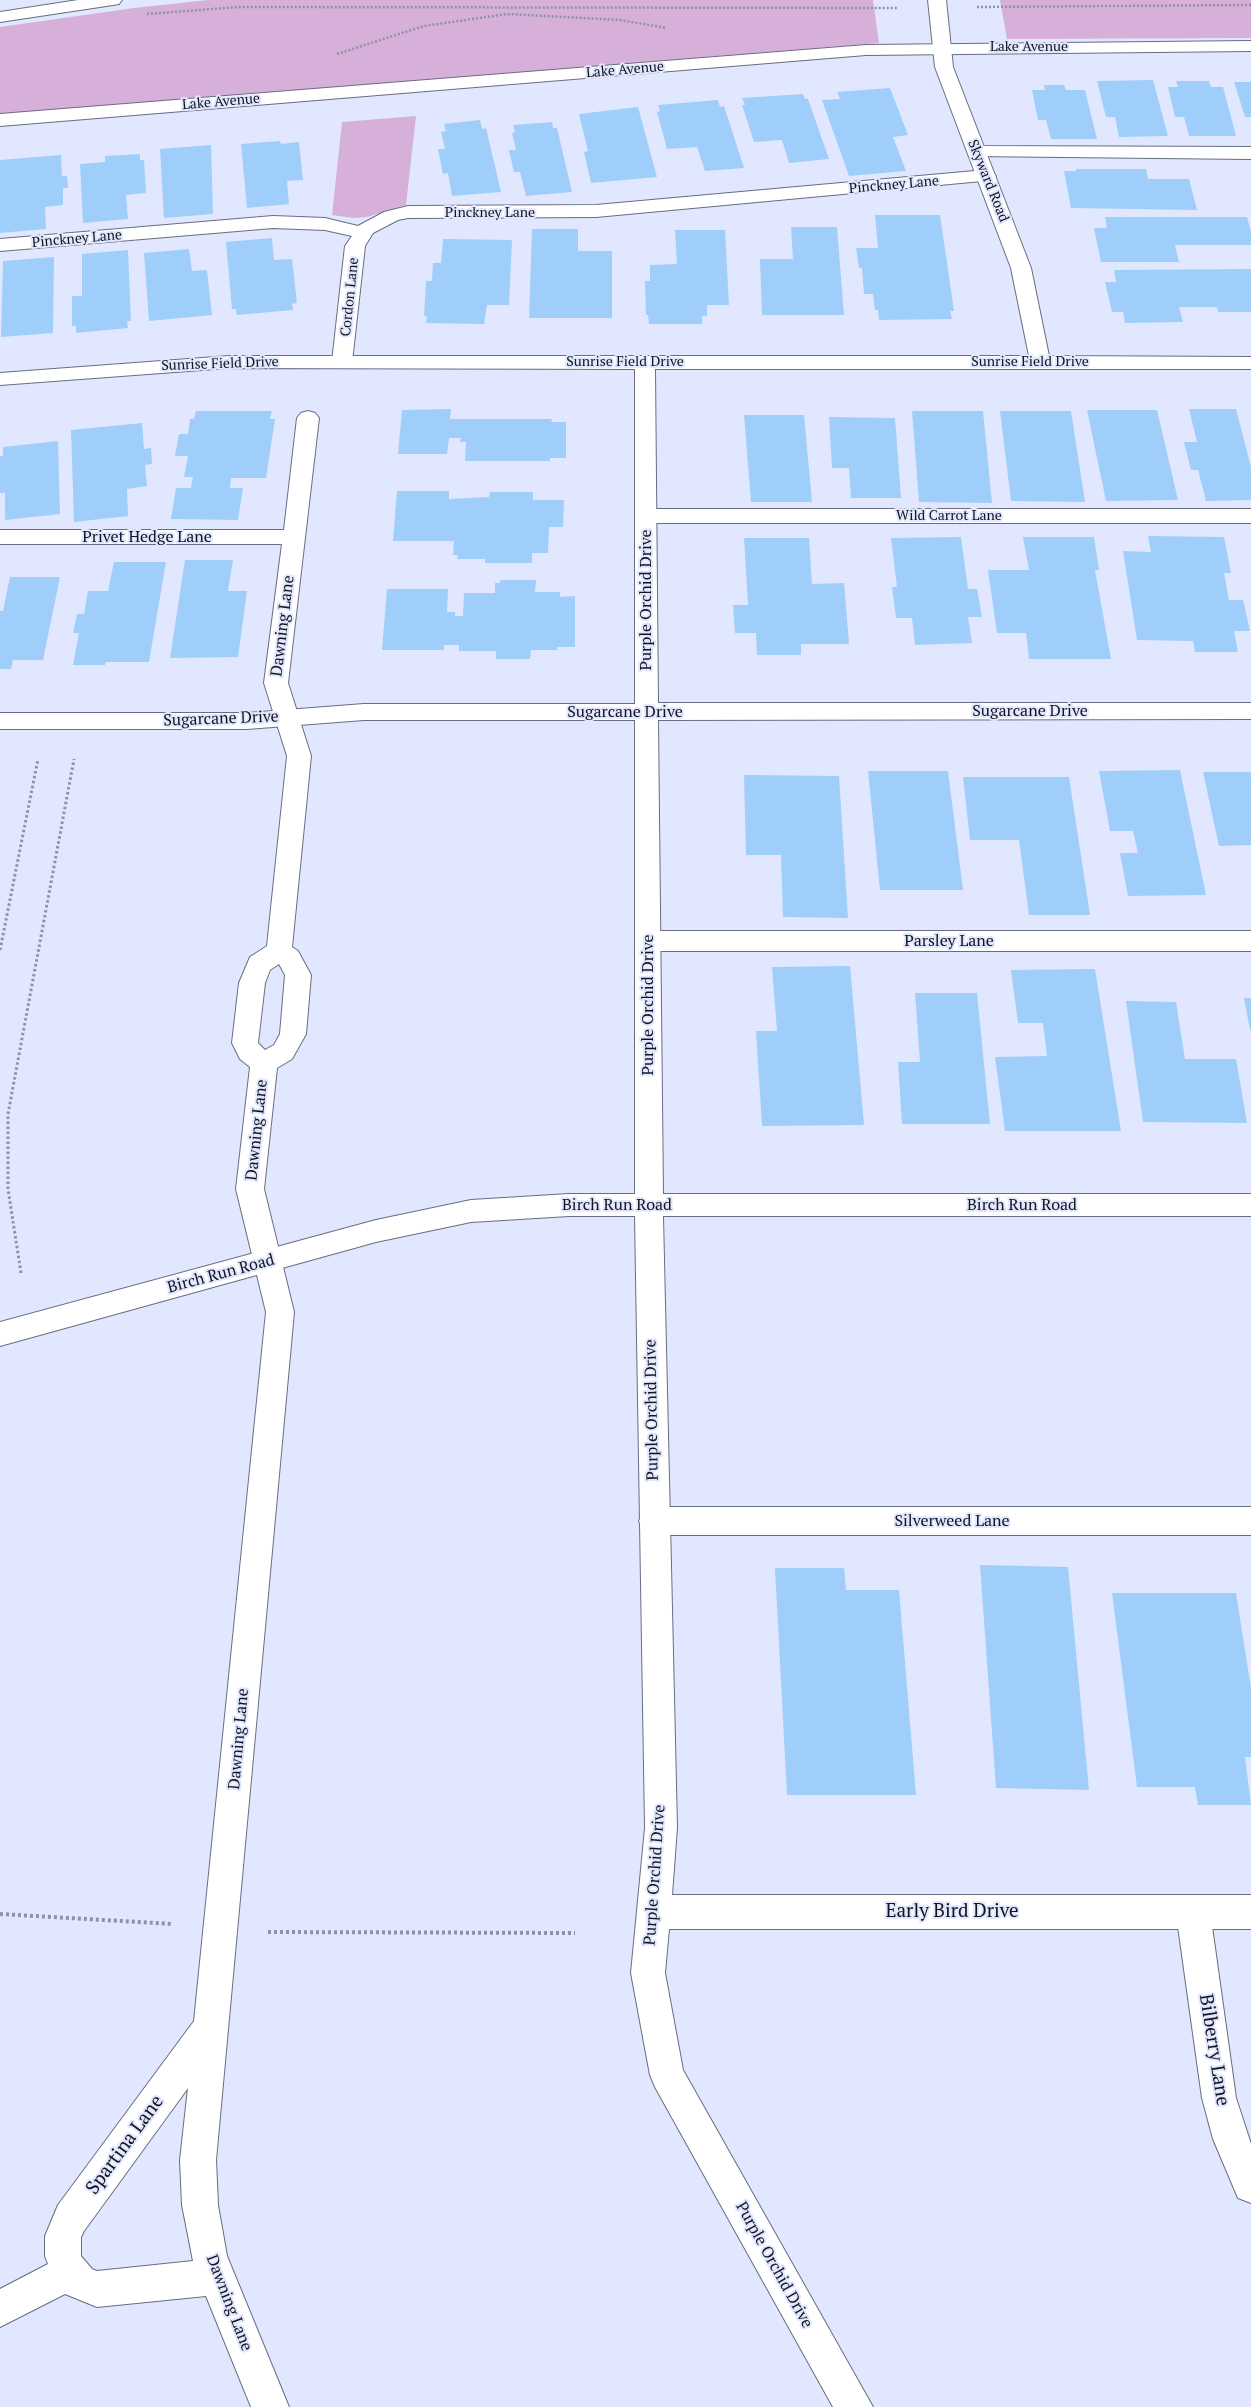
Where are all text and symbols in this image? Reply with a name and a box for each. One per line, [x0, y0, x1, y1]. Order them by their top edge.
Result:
street label: Lake Avenue [990, 39, 1068, 55]
street label: Lake Avenue [585, 58, 665, 82]
street label: Lake Avenue [181, 90, 261, 114]
street label: Skyward Road [964, 137, 1012, 225]
street label: Pinckney Lane [848, 173, 940, 197]
street label: Pinckney Lane [445, 205, 535, 221]
street label: Pinckney Lane [31, 227, 123, 251]
street label: Cordon Lane [338, 257, 362, 337]
street label: Sunrise Field Drive [161, 354, 279, 374]
street label: Sunrise Field Drive [566, 354, 684, 370]
street label: Sunrise Field Drive [971, 354, 1089, 370]
street label: Wild Carrot Lane [896, 508, 1002, 524]
street label: Privet Hedge Lane [82, 527, 212, 547]
street label: Purple Orchid Drive [636, 529, 656, 671]
street label: Dawning Lane [267, 574, 299, 678]
street label: Sugarcane Drive [972, 701, 1088, 721]
street label: Sugarcane Drive [567, 702, 683, 722]
street label: Sugarcane Drive [163, 707, 279, 731]
street label: Parsley Lane [904, 931, 994, 951]
street label: Purple Orchid Drive [638, 934, 658, 1076]
street label: Dawning Lane [242, 1078, 272, 1182]
street label: Birch Run Road [562, 1195, 672, 1215]
street label: Birch Run Road [967, 1195, 1077, 1215]
street label: Birch Run Road [165, 1250, 277, 1298]
street label: Purple Orchid Drive [641, 1339, 663, 1481]
street label: Silverweed Lane [894, 1511, 1010, 1531]
street label: Dawning Lane [225, 1688, 253, 1790]
street label: Purple Orchid Drive [640, 1804, 670, 1946]
street label: Early Bird Drive [885, 1901, 1019, 1923]
street label: Bilberry Lane [1194, 1992, 1234, 2108]
street label: Spartina Lane [81, 2091, 169, 2199]
street label: Purple Orchid Drive [731, 2199, 817, 2331]
street label: Dawning Lane [202, 2252, 256, 2354]

